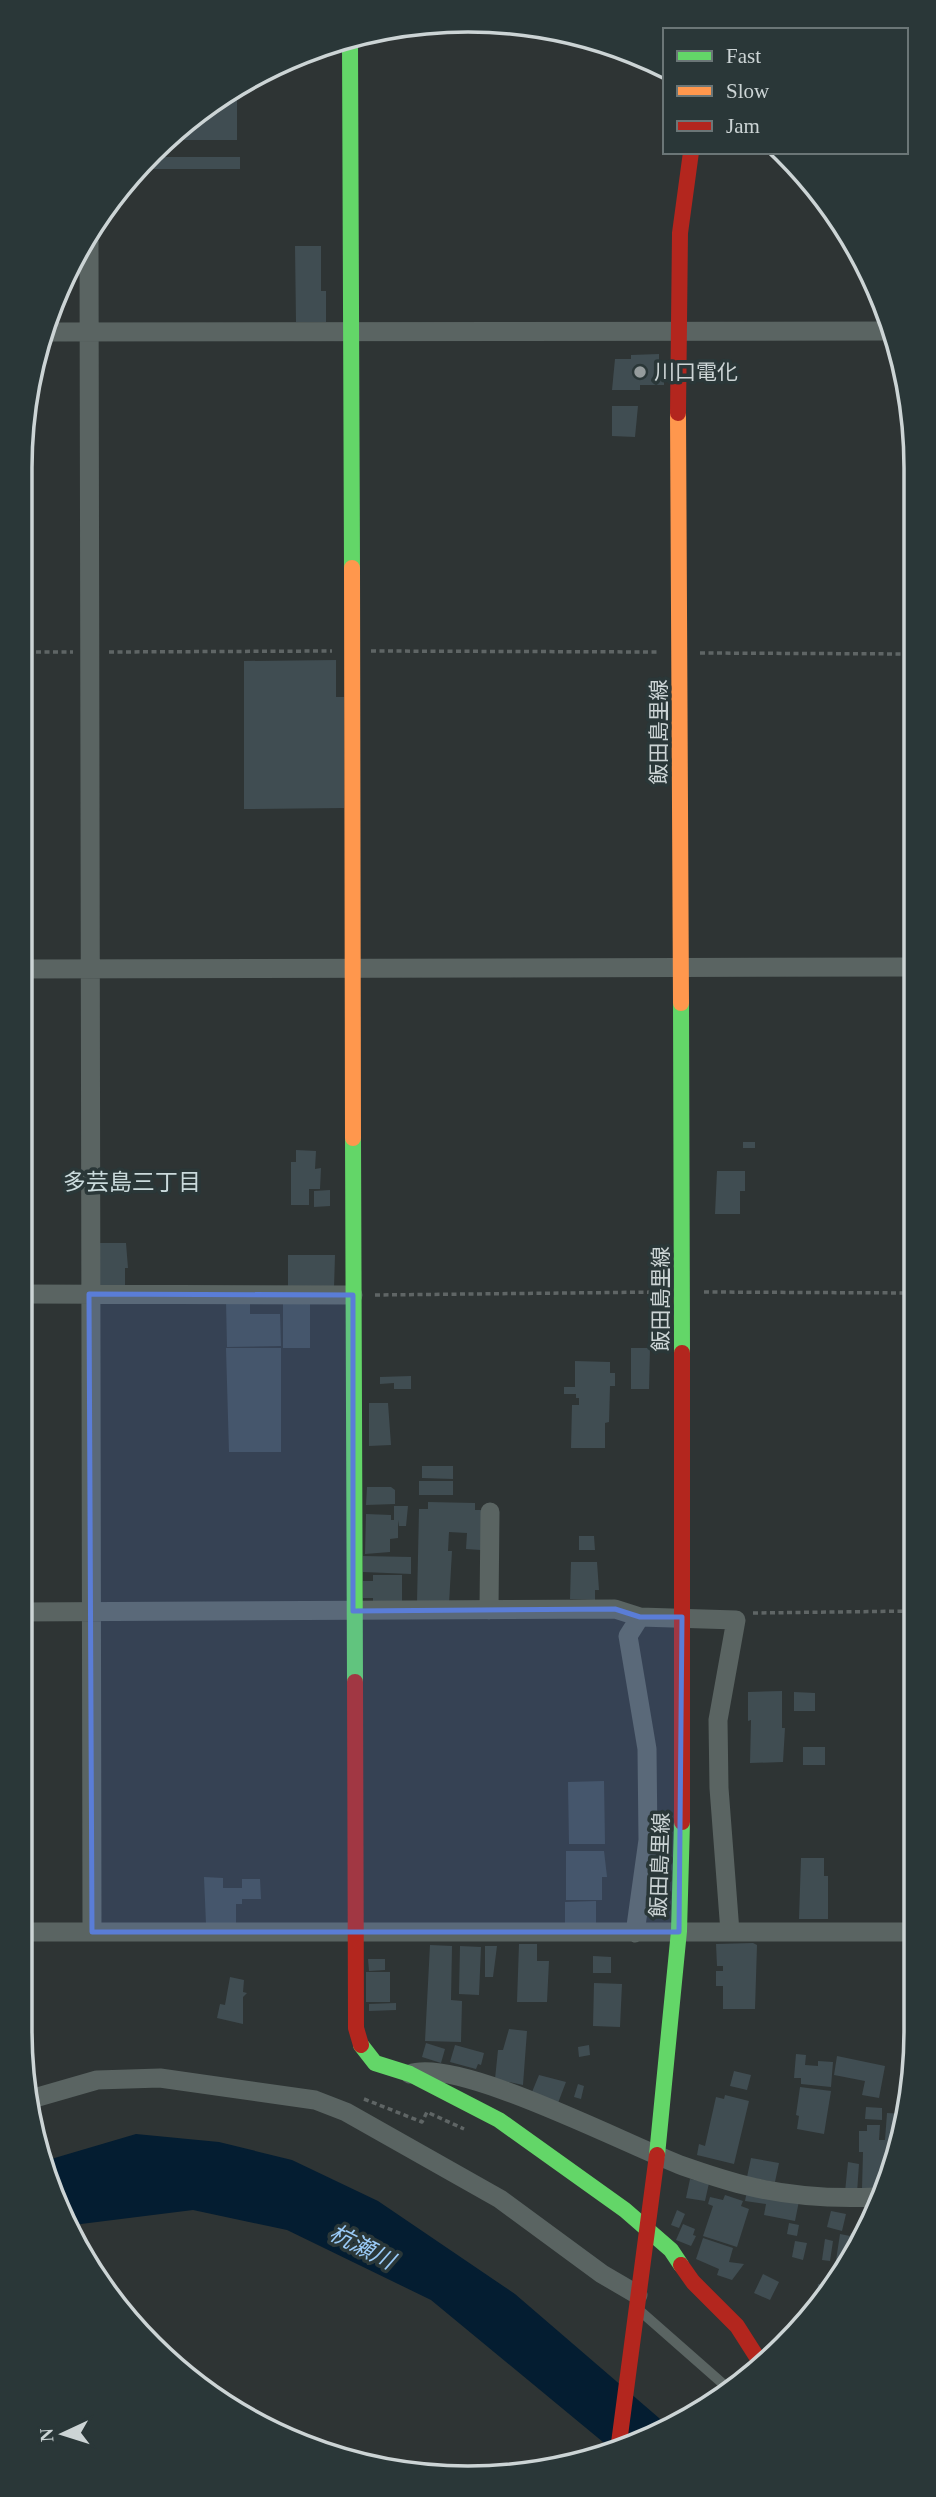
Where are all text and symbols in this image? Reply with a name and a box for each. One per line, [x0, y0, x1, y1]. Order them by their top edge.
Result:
legend [663, 28, 908, 154]
text: Fast [726, 44, 761, 68]
text: Slow [726, 79, 770, 103]
text: Jam [726, 114, 760, 138]
place label: 川口電化 [654, 360, 738, 384]
marker: 川口電化 [632, 364, 648, 380]
street label: 飯田島里線 [647, 680, 671, 785]
district label: 多芸島三丁目 [63, 1170, 201, 1195]
street label: 飯田島里線 [649, 1247, 673, 1352]
street label: 飯田島里線 [646, 1812, 674, 1918]
water label: 杭瀬川 [326, 2220, 401, 2275]
north arrow [28, 2399, 98, 2469]
text: N [36, 2427, 57, 2443]

